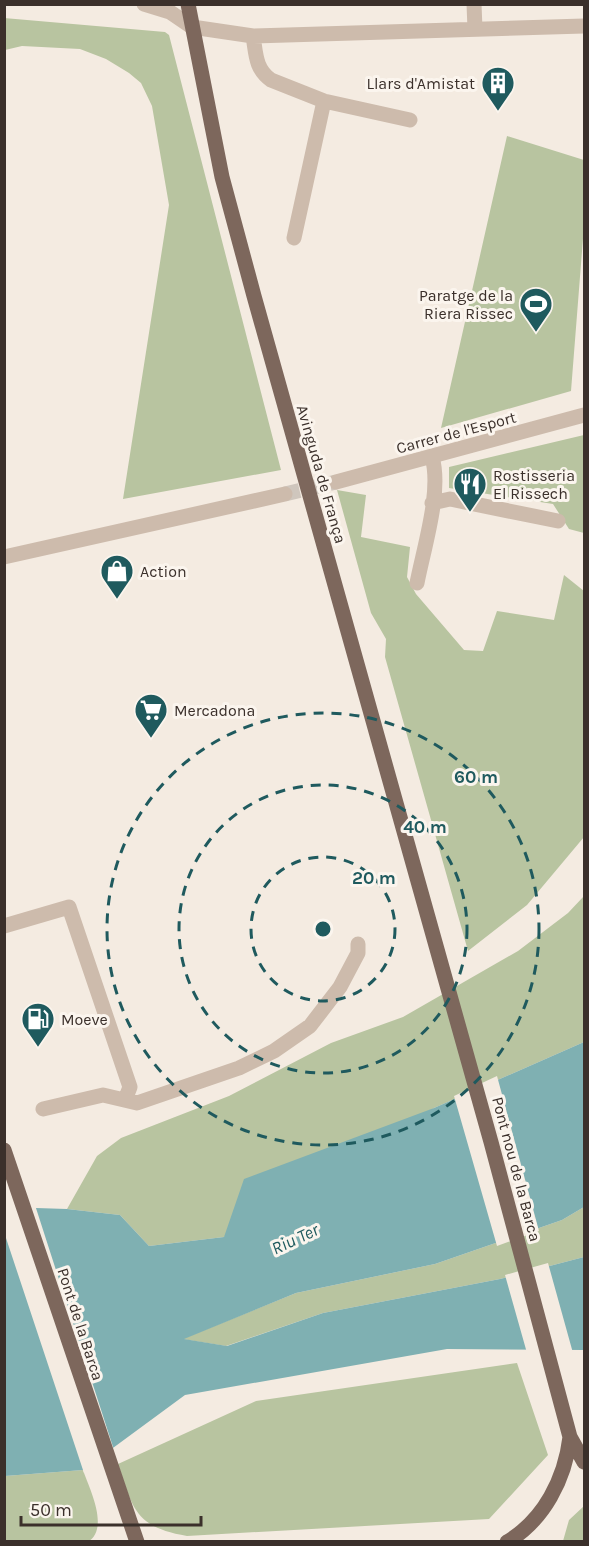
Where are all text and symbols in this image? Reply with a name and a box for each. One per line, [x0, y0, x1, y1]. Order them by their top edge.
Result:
building icon: Llars d'Amistat [480, 65, 516, 112]
place label: Llars d'Amistat [366, 74, 475, 93]
place label: Paratge de la Riera Rissec [419, 286, 513, 323]
sports icon: Paratge de la Riera Rissec [518, 286, 554, 333]
street label: Avinguda de França [293, 403, 350, 546]
street label: Carrer de l'Esport [394, 407, 518, 458]
restaurant icon: Rostisseria El Rissech [452, 466, 488, 513]
place label: Rostisseria El Rissech [493, 466, 575, 503]
shop icon: Action [99, 553, 135, 600]
place label: Action [140, 562, 187, 581]
supermarket icon: Mercadona [133, 692, 169, 739]
place label: Mercadona [174, 701, 255, 720]
text: 60 m [454, 766, 498, 788]
text: 40 m [403, 816, 447, 838]
text: 20 m [352, 867, 396, 889]
centre of rings [313, 919, 333, 939]
fuel station icon: Moeve [20, 1001, 56, 1048]
place label: Moeve [61, 1010, 108, 1029]
street label: Pont nou de la Barca [488, 1095, 545, 1244]
water label: Riu Ter [268, 1218, 323, 1260]
street label: Pont de la Barca [53, 1265, 108, 1383]
scale bar [21, 1489, 201, 1527]
text: 50 m [30, 1499, 72, 1521]

